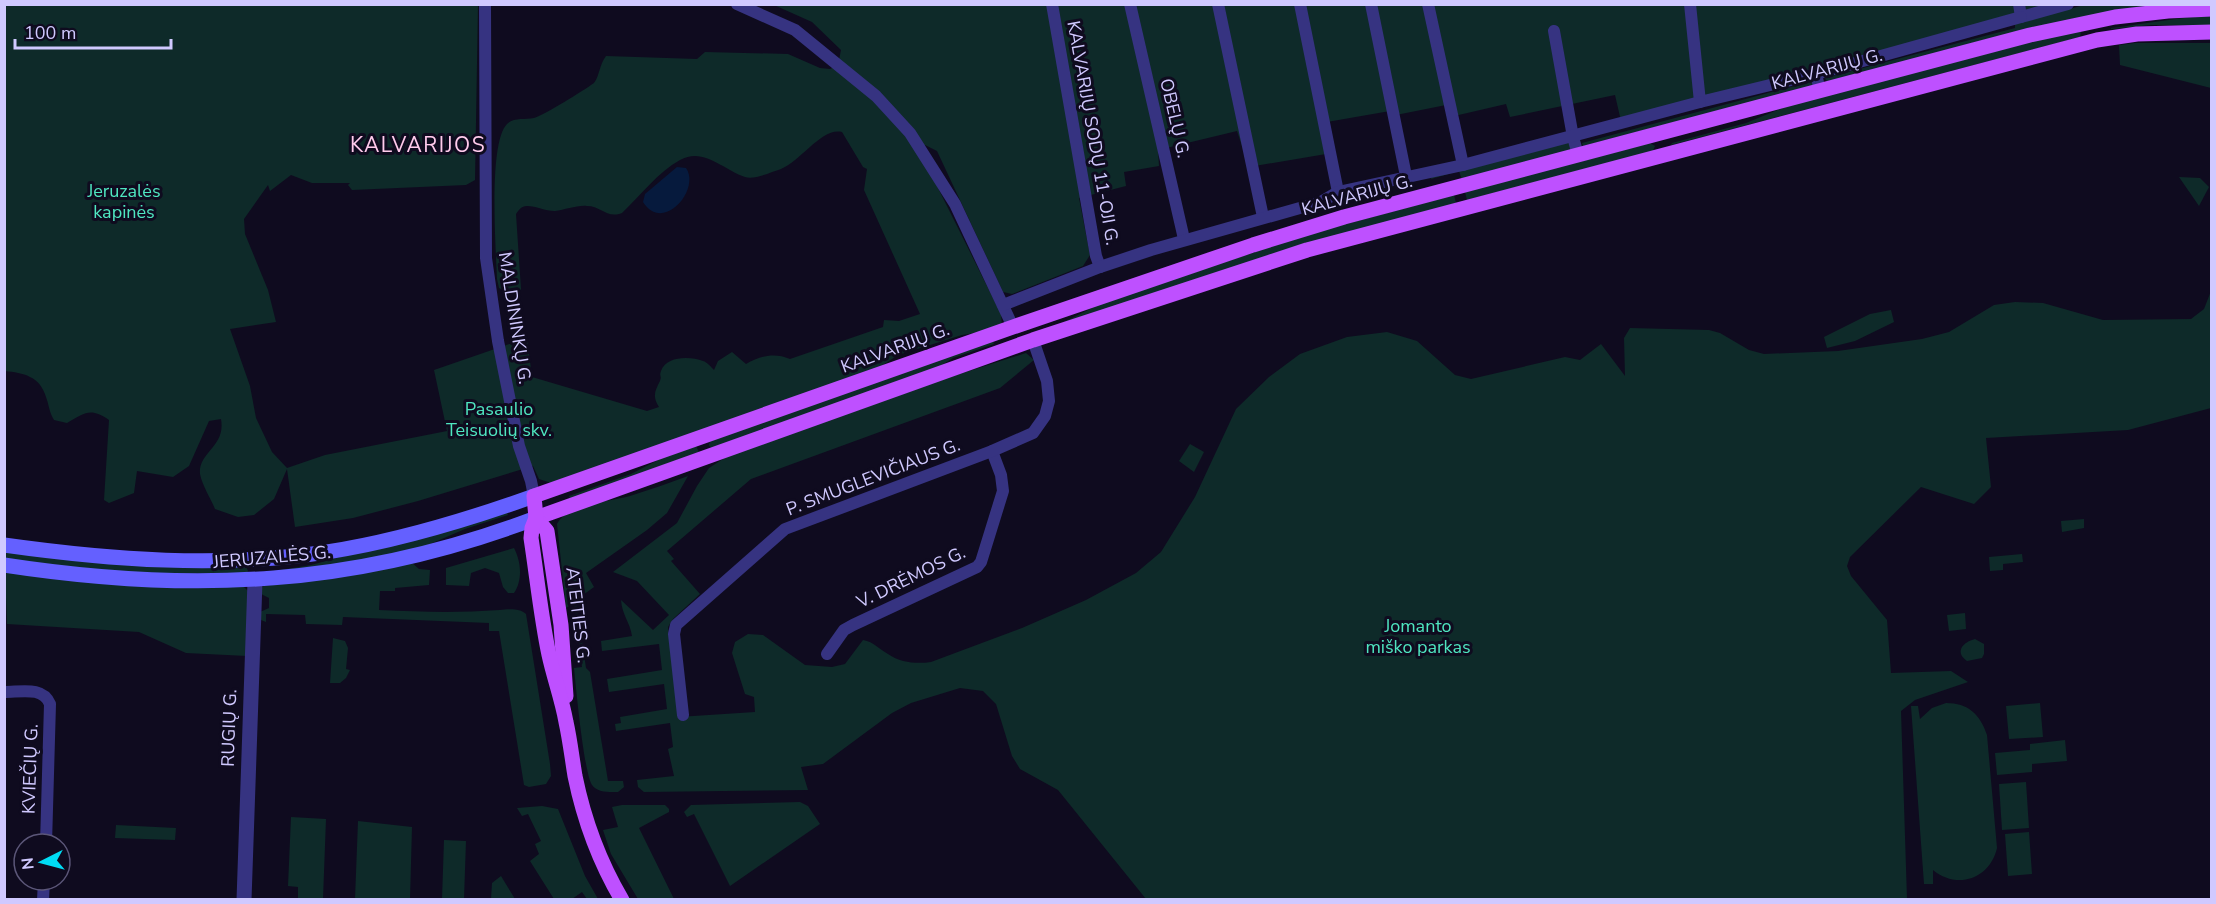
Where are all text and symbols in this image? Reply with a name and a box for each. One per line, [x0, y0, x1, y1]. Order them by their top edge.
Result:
scale bar [15, 12, 171, 50]
street label: KALVARIJŲ SODŲ 11-OJI G. [1061, 19, 1125, 247]
text: 100 m [24, 21, 76, 45]
street label: KALVARIJŲ G. [1769, 43, 1885, 95]
street label: OBELŲ G. [1154, 76, 1196, 160]
district label: KALVARIJOS [350, 131, 486, 159]
street label: KALVARIJŲ G. [1299, 169, 1415, 221]
park label: Jeruzalės kapinės [86, 179, 161, 224]
street label: MALDININKŲ G. [493, 250, 537, 386]
street label: KALVARIJŲ G. [837, 317, 953, 379]
park label: Pasaulio Teisuolių skv. [446, 397, 552, 442]
street label: P. SMUGLEVIČIAUS G. [782, 433, 964, 521]
street label: JERUZALĖS G. [211, 540, 332, 574]
street label: V. DRĖMOS G. [852, 540, 969, 614]
street label: ATEITIES G. [560, 566, 596, 664]
park label: Jomanto miško parkas [1365, 614, 1471, 659]
street label: RUGIŲ G. [216, 689, 242, 767]
street label: KVIEČIŲ G. [16, 724, 44, 814]
north arrow [12, 832, 72, 892]
text: N [17, 856, 40, 871]

